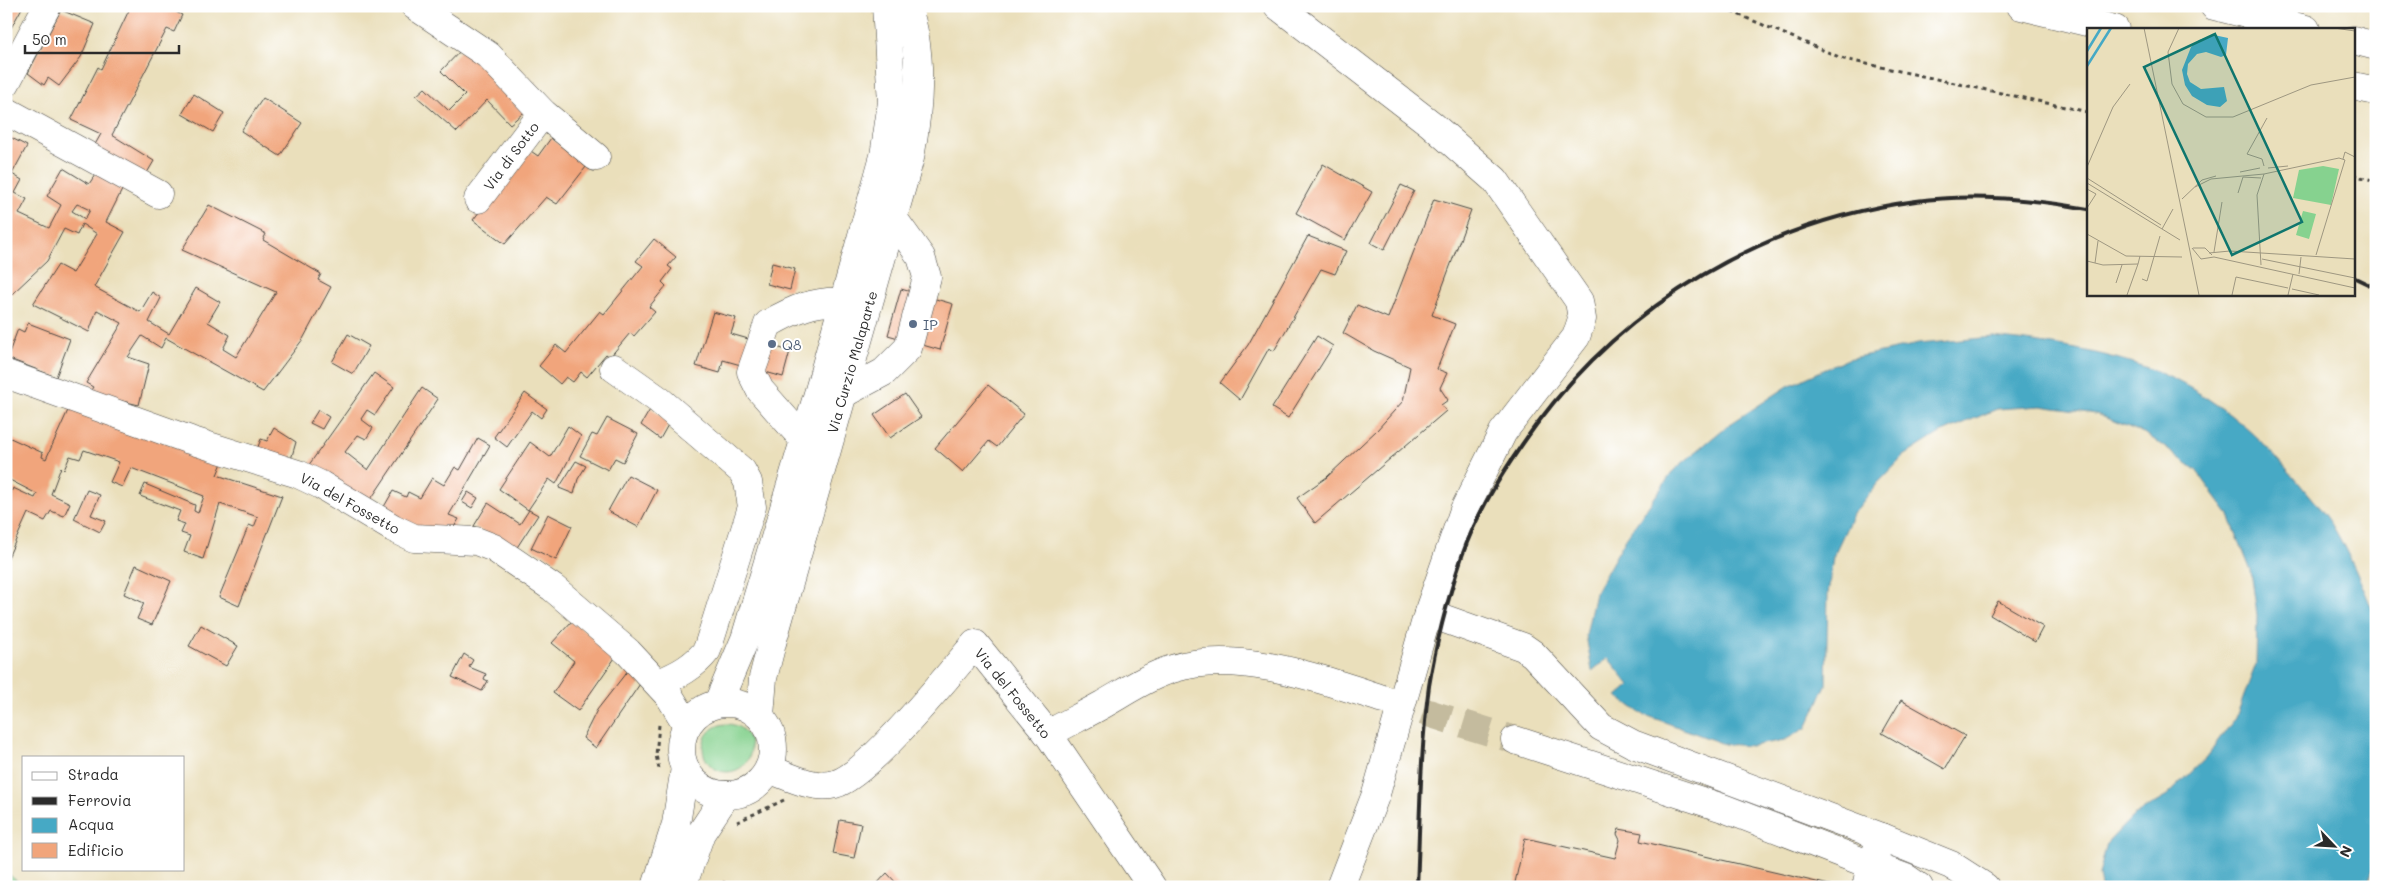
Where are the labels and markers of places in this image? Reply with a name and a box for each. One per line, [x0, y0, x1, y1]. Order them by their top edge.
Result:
place label: IP [923, 315, 938, 334]
marker: IP [907, 318, 919, 330]
place label: Q8 [782, 335, 801, 354]
marker: Q8 [766, 338, 778, 350]

